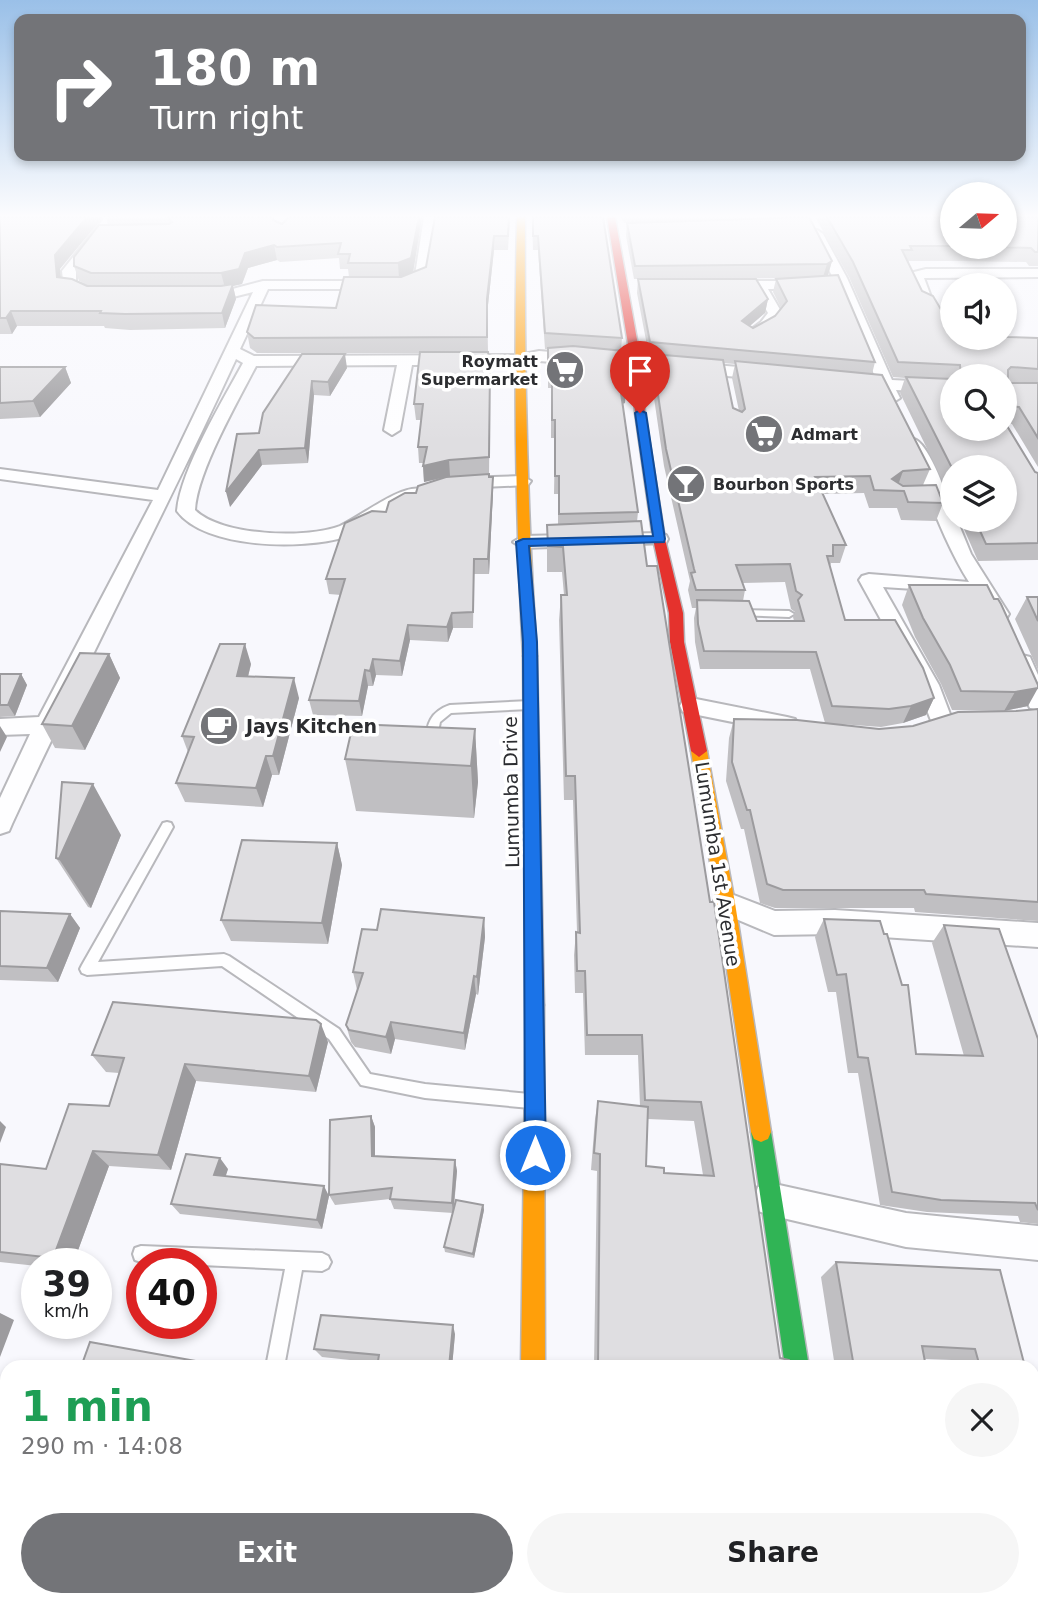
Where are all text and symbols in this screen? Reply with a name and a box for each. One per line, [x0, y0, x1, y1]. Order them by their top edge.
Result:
text: 180 m [150, 40, 320, 97]
icon: right [35, 42, 126, 133]
text: Turn right [150, 99, 303, 137]
north arrow [940, 182, 1017, 259]
map controls [940, 182, 1017, 532]
button: sound [940, 273, 1017, 350]
pin [610, 341, 670, 413]
supermarket icon: Roymatt Supermarket [544, 349, 586, 391]
place label: Roymatt Supermarket [421, 352, 538, 389]
icon: arrive [621, 352, 659, 390]
button: search [940, 364, 1017, 441]
supermarket icon: Admart [743, 413, 785, 455]
place label: Admart [791, 425, 858, 444]
button: layers [940, 455, 1017, 532]
bar icon: Bourbon Sports [665, 463, 707, 505]
place label: Bourbon Sports [713, 475, 854, 494]
cafe icon: Jays Kitchen [198, 705, 240, 747]
place label: Jays Kitchen [244, 715, 377, 737]
street label: Lumumba Drive [499, 716, 523, 868]
street label: Lumumba 1st Avenue [691, 760, 745, 968]
position arrow [498, 1118, 572, 1192]
speed limit sign: 40 [126, 1248, 217, 1339]
text: 39 [42, 1264, 91, 1304]
text: km/h [44, 1300, 89, 1321]
text: 1 min [21, 1382, 153, 1431]
button: close [945, 1383, 1019, 1457]
text: 290 m · 14:08 [21, 1433, 183, 1459]
button: Exit [21, 1513, 513, 1593]
button: Share [527, 1513, 1019, 1593]

